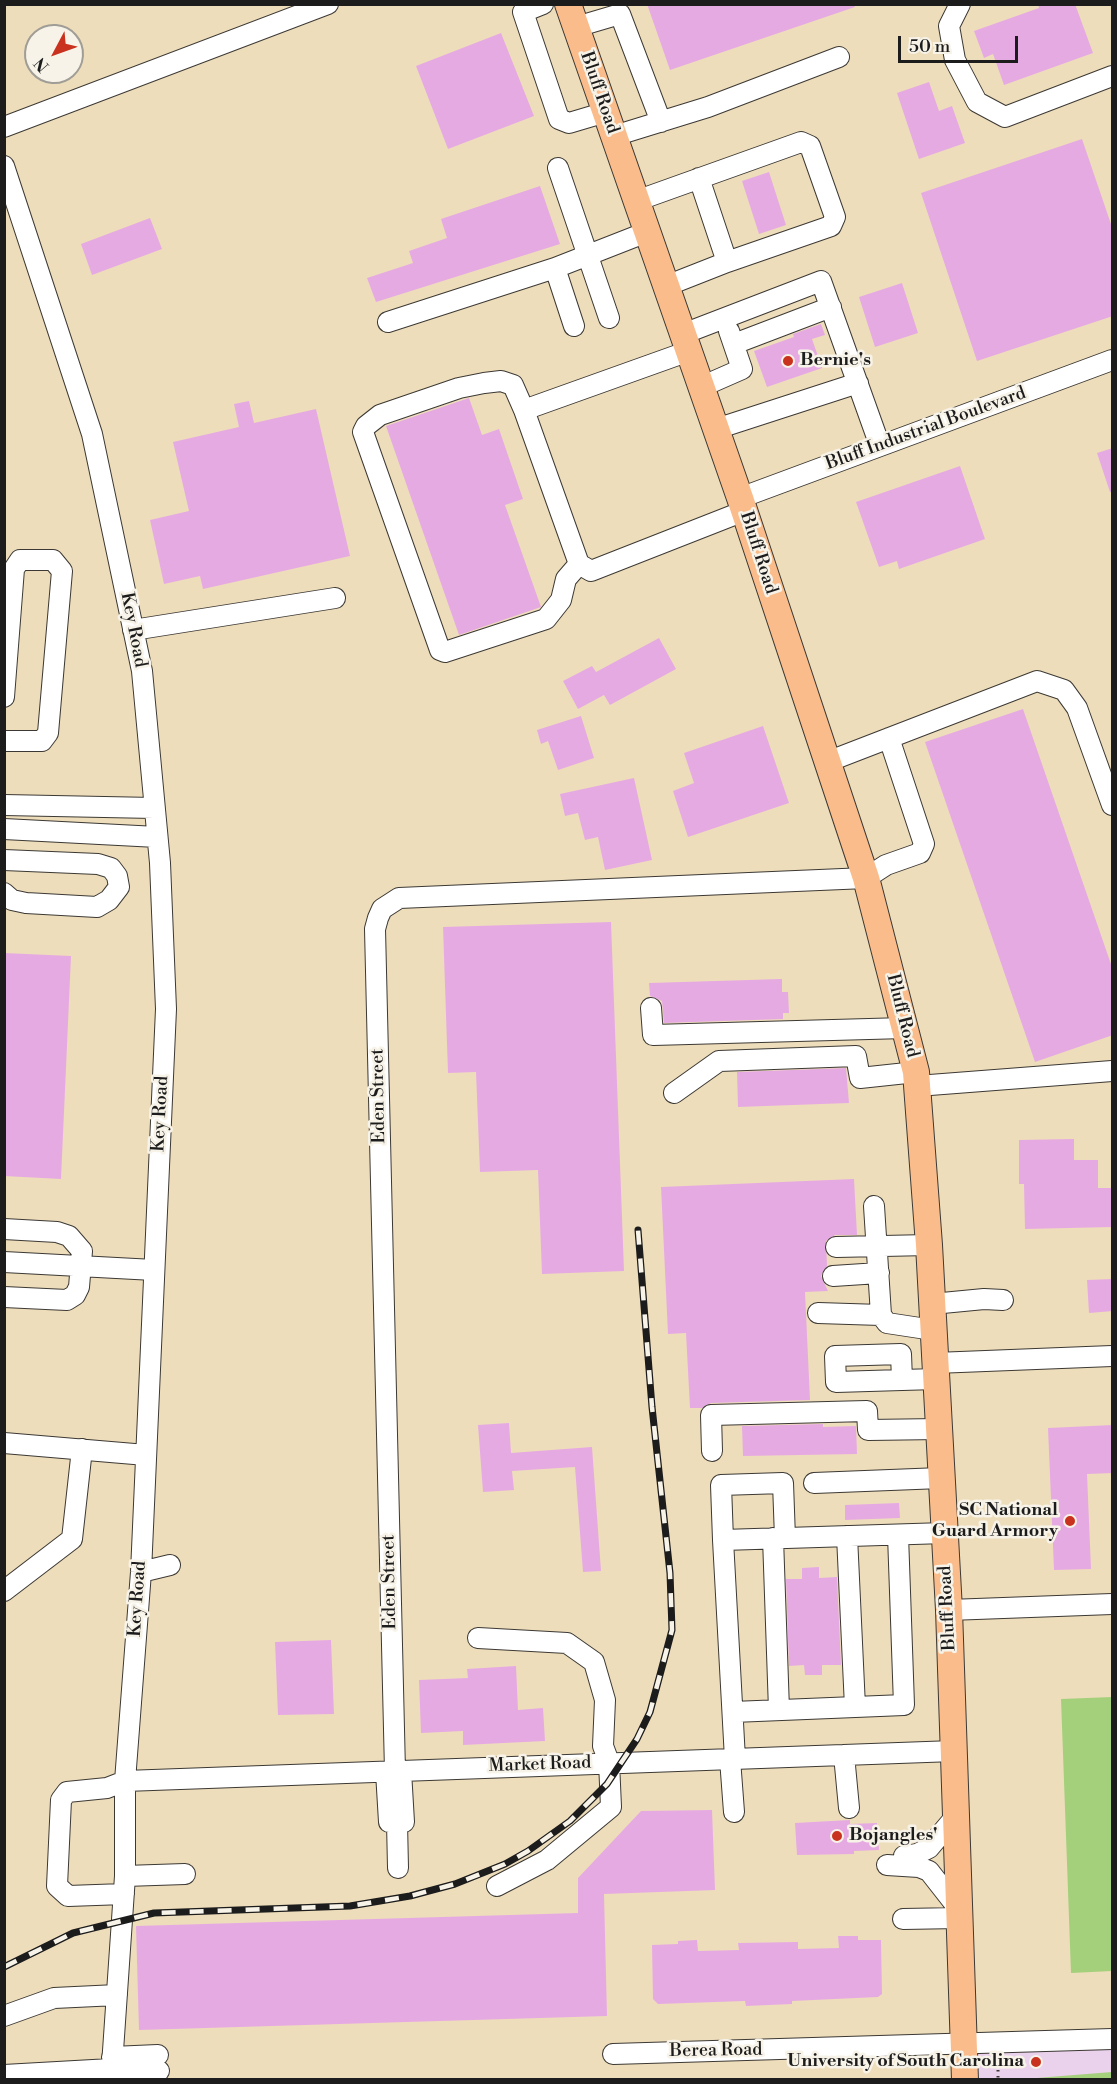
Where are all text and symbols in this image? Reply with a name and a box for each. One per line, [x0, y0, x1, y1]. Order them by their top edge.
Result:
north arrow [24, 24, 84, 84]
scale bar [901, 24, 1021, 62]
text: 50 m [909, 35, 950, 58]
street label: Bluff Road [575, 49, 623, 137]
text: N [30, 53, 54, 76]
place label: Bernie's [800, 350, 871, 372]
marker: Bernie's [781, 354, 795, 368]
street label: Bluff Industrial Boulevard [823, 383, 1029, 475]
street label: Bluff Road [735, 509, 781, 597]
street label: Key Road [115, 591, 151, 669]
street label: Bluff Road [881, 972, 923, 1060]
street label: Eden Street [367, 1048, 391, 1144]
street label: Key Road [148, 1075, 174, 1153]
place label: SC National Guard Armory [932, 1500, 1058, 1543]
marker: SC National Guard Armory [1063, 1514, 1077, 1528]
street label: Eden Street [378, 1534, 402, 1630]
street label: Key Road [125, 1560, 151, 1638]
street label: Bluff Road [935, 1565, 961, 1651]
street label: Market Road [488, 1752, 592, 1778]
place label: Bojangles' [849, 1825, 938, 1847]
marker: Bojangles' [830, 1829, 844, 1843]
street label: Berea Road [669, 2039, 763, 2063]
place label: University of South Carolina [787, 2051, 1024, 2073]
marker: University of South Carolina [1029, 2055, 1043, 2069]

